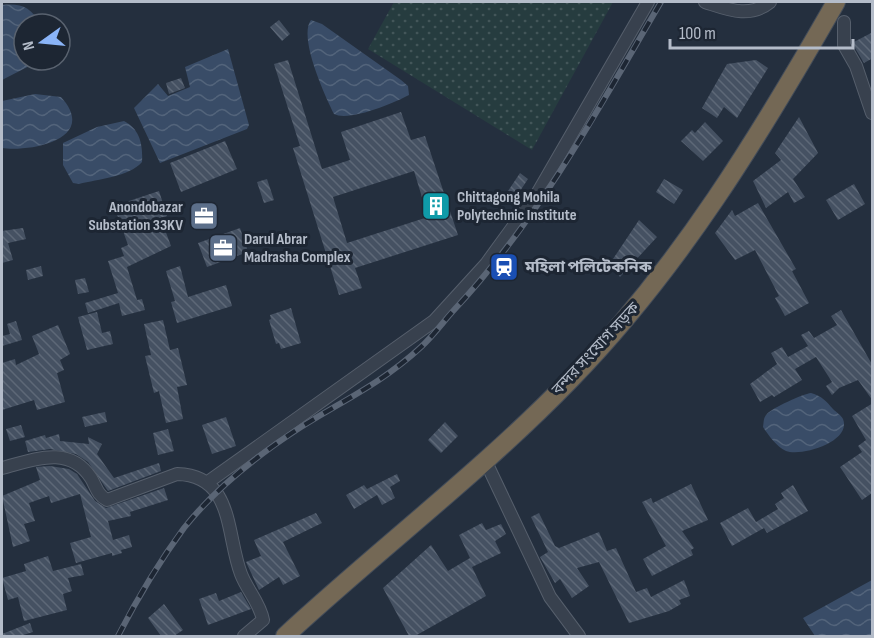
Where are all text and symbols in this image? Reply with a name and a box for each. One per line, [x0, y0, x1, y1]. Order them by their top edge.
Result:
north arrow [12, 12, 72, 72]
scale bar [670, 12, 853, 50]
text: 100 m [679, 23, 716, 44]
text: N [19, 39, 39, 52]
place label: Chittagong Mohila Polytechnic Institute [457, 188, 577, 225]
building icon: Chittagong Mohila Polytechnic Institute [420, 190, 452, 222]
place label: Anondobazar Substation 33KV [89, 198, 183, 235]
office icon: Anondobazar Substation 33KV [188, 200, 220, 232]
place label: Darul Abrar Madrasha Complex [244, 230, 351, 267]
office icon: Darul Abrar Madrasha Complex [207, 232, 239, 264]
station icon: মহিলা পলিটেকনিক [488, 251, 520, 283]
place label: মহিলা পলিটেকনিক [524, 258, 653, 277]
street label: বন্দর সংযোগ সড়ক [548, 298, 644, 400]

